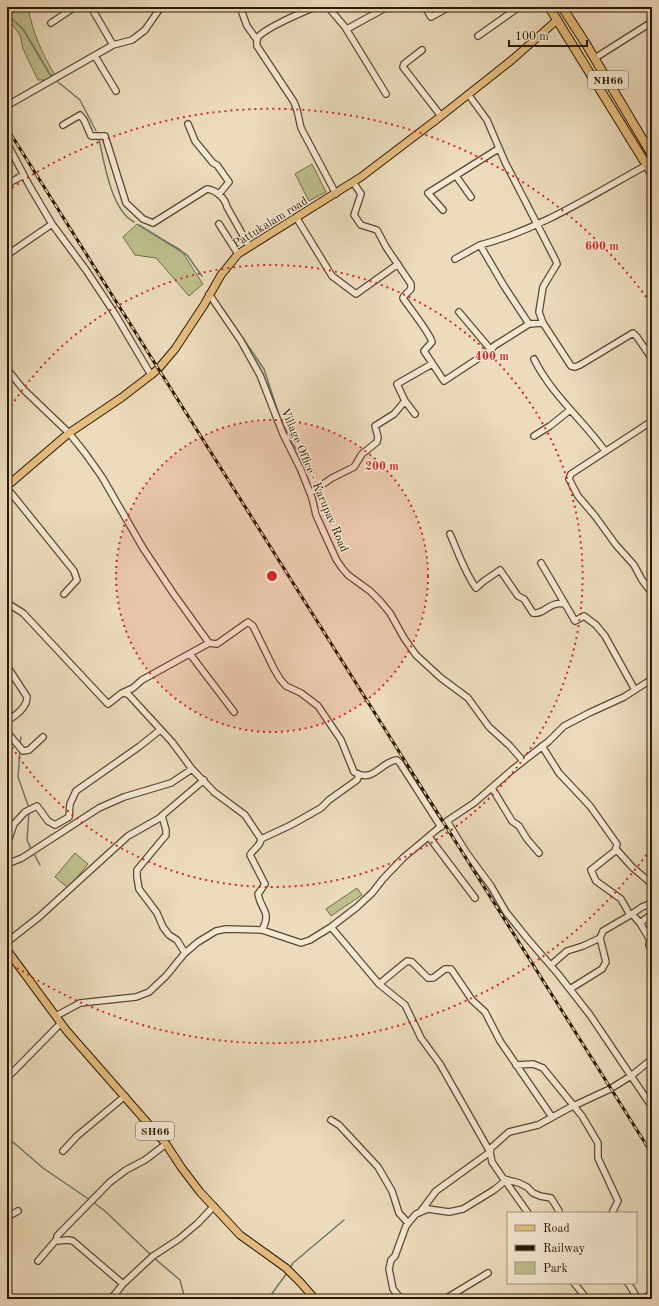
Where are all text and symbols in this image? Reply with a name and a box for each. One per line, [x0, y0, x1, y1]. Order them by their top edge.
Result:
scale bar [509, 22, 587, 48]
text: 100 m [515, 31, 549, 43]
road number: NH66 [588, 71, 628, 89]
street label: Pattukalam road [231, 195, 310, 251]
text: 600 m [585, 241, 619, 253]
text: 400 m [475, 351, 509, 363]
street label: Village Office - Karupav Road [278, 407, 350, 554]
text: 200 m [365, 461, 399, 473]
centre of rings [265, 569, 279, 583]
road number: SH66 [136, 1122, 174, 1140]
legend [507, 1212, 637, 1284]
text: Road [543, 1223, 570, 1235]
text: Railway [543, 1243, 586, 1255]
text: Park [543, 1263, 568, 1275]

